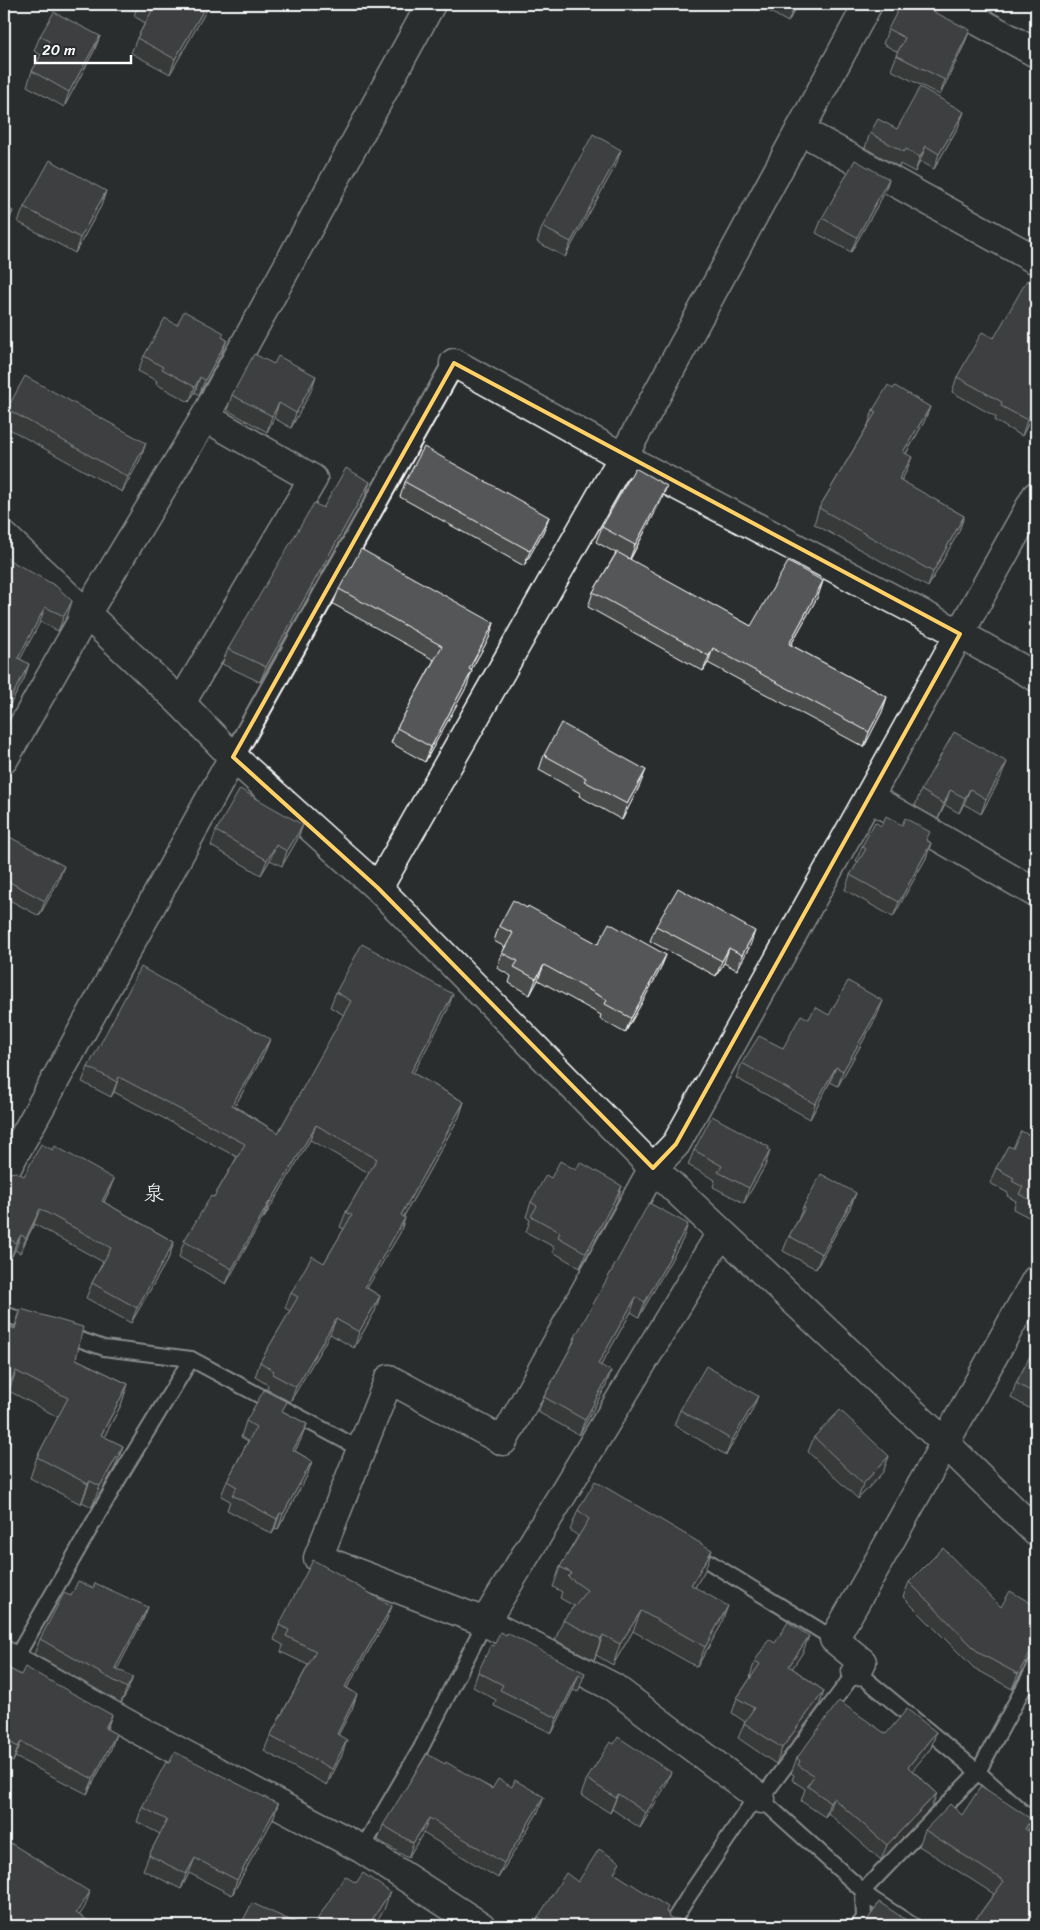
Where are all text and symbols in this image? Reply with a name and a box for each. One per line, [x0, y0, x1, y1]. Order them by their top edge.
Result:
scale bar [35, 32, 131, 64]
text: 20 m [42, 37, 76, 63]
district label: 泉 [144, 1174, 165, 1212]

